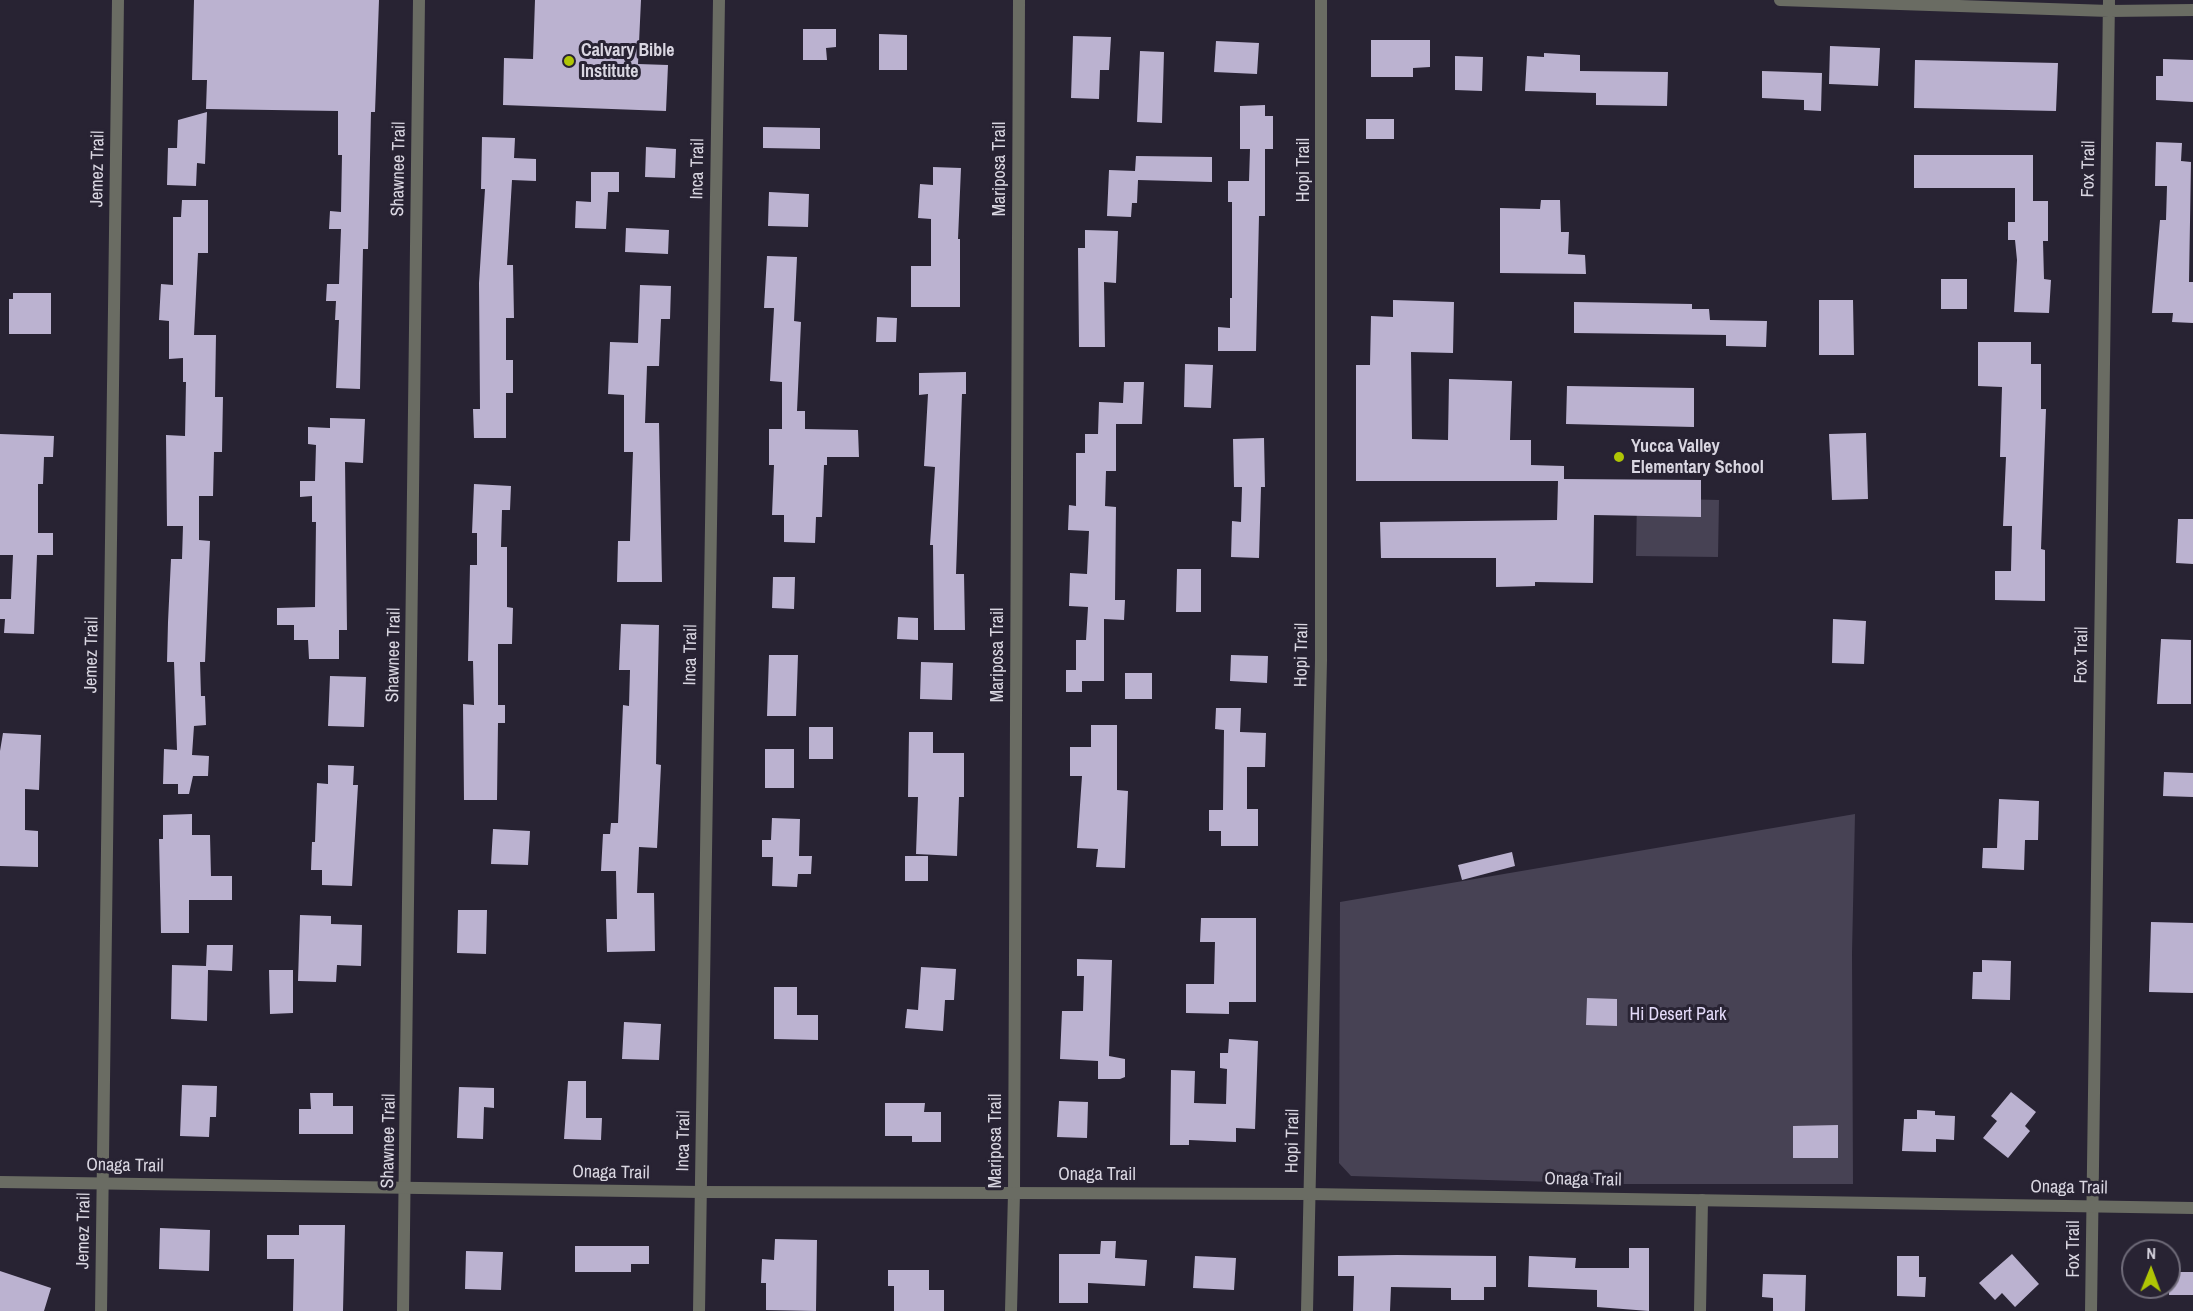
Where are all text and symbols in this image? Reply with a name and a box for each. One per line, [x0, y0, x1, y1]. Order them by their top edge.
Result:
place label: Calvary Bible Institute [581, 40, 675, 82]
marker: Calvary Bible Institute [562, 54, 576, 68]
street label: Shawnee Trail [387, 122, 411, 216]
street label: Mariposa Trail [989, 122, 1011, 216]
street label: Jemez Trail [87, 131, 109, 207]
street label: Inca Trail [687, 138, 709, 200]
street label: Hopi Trail [1293, 138, 1315, 202]
street label: Fox Trail [2078, 140, 2100, 198]
place label: Yucca Valley Elementary School [1631, 436, 1764, 478]
marker: Yucca Valley Elementary School [1612, 450, 1626, 464]
street label: Shawnee Trail [382, 608, 406, 702]
street label: Mariposa Trail [987, 608, 1009, 702]
street label: Jemez Trail [81, 617, 103, 693]
street label: Hopi Trail [1291, 623, 1313, 687]
street label: Inca Trail [680, 624, 702, 686]
street label: Fox Trail [2071, 626, 2093, 684]
park label: Hi Desert Park [1630, 1004, 1726, 1026]
street label: Shawnee Trail [377, 1094, 401, 1188]
street label: Mariposa Trail [985, 1094, 1007, 1188]
street label: Hopi Trail [1282, 1109, 1304, 1173]
street label: Inca Trail [673, 1110, 695, 1172]
street label: Onaga Trail [86, 1155, 164, 1177]
street label: Onaga Trail [572, 1162, 650, 1184]
street label: Onaga Trail [1058, 1164, 1136, 1186]
street label: Onaga Trail [1544, 1169, 1622, 1191]
street label: Onaga Trail [2030, 1177, 2108, 1199]
street label: Jemez Trail [73, 1193, 95, 1269]
street label: Fox Trail [2063, 1221, 2085, 1277]
north arrow [2121, 1239, 2181, 1299]
text: N [2146, 1242, 2156, 1264]

